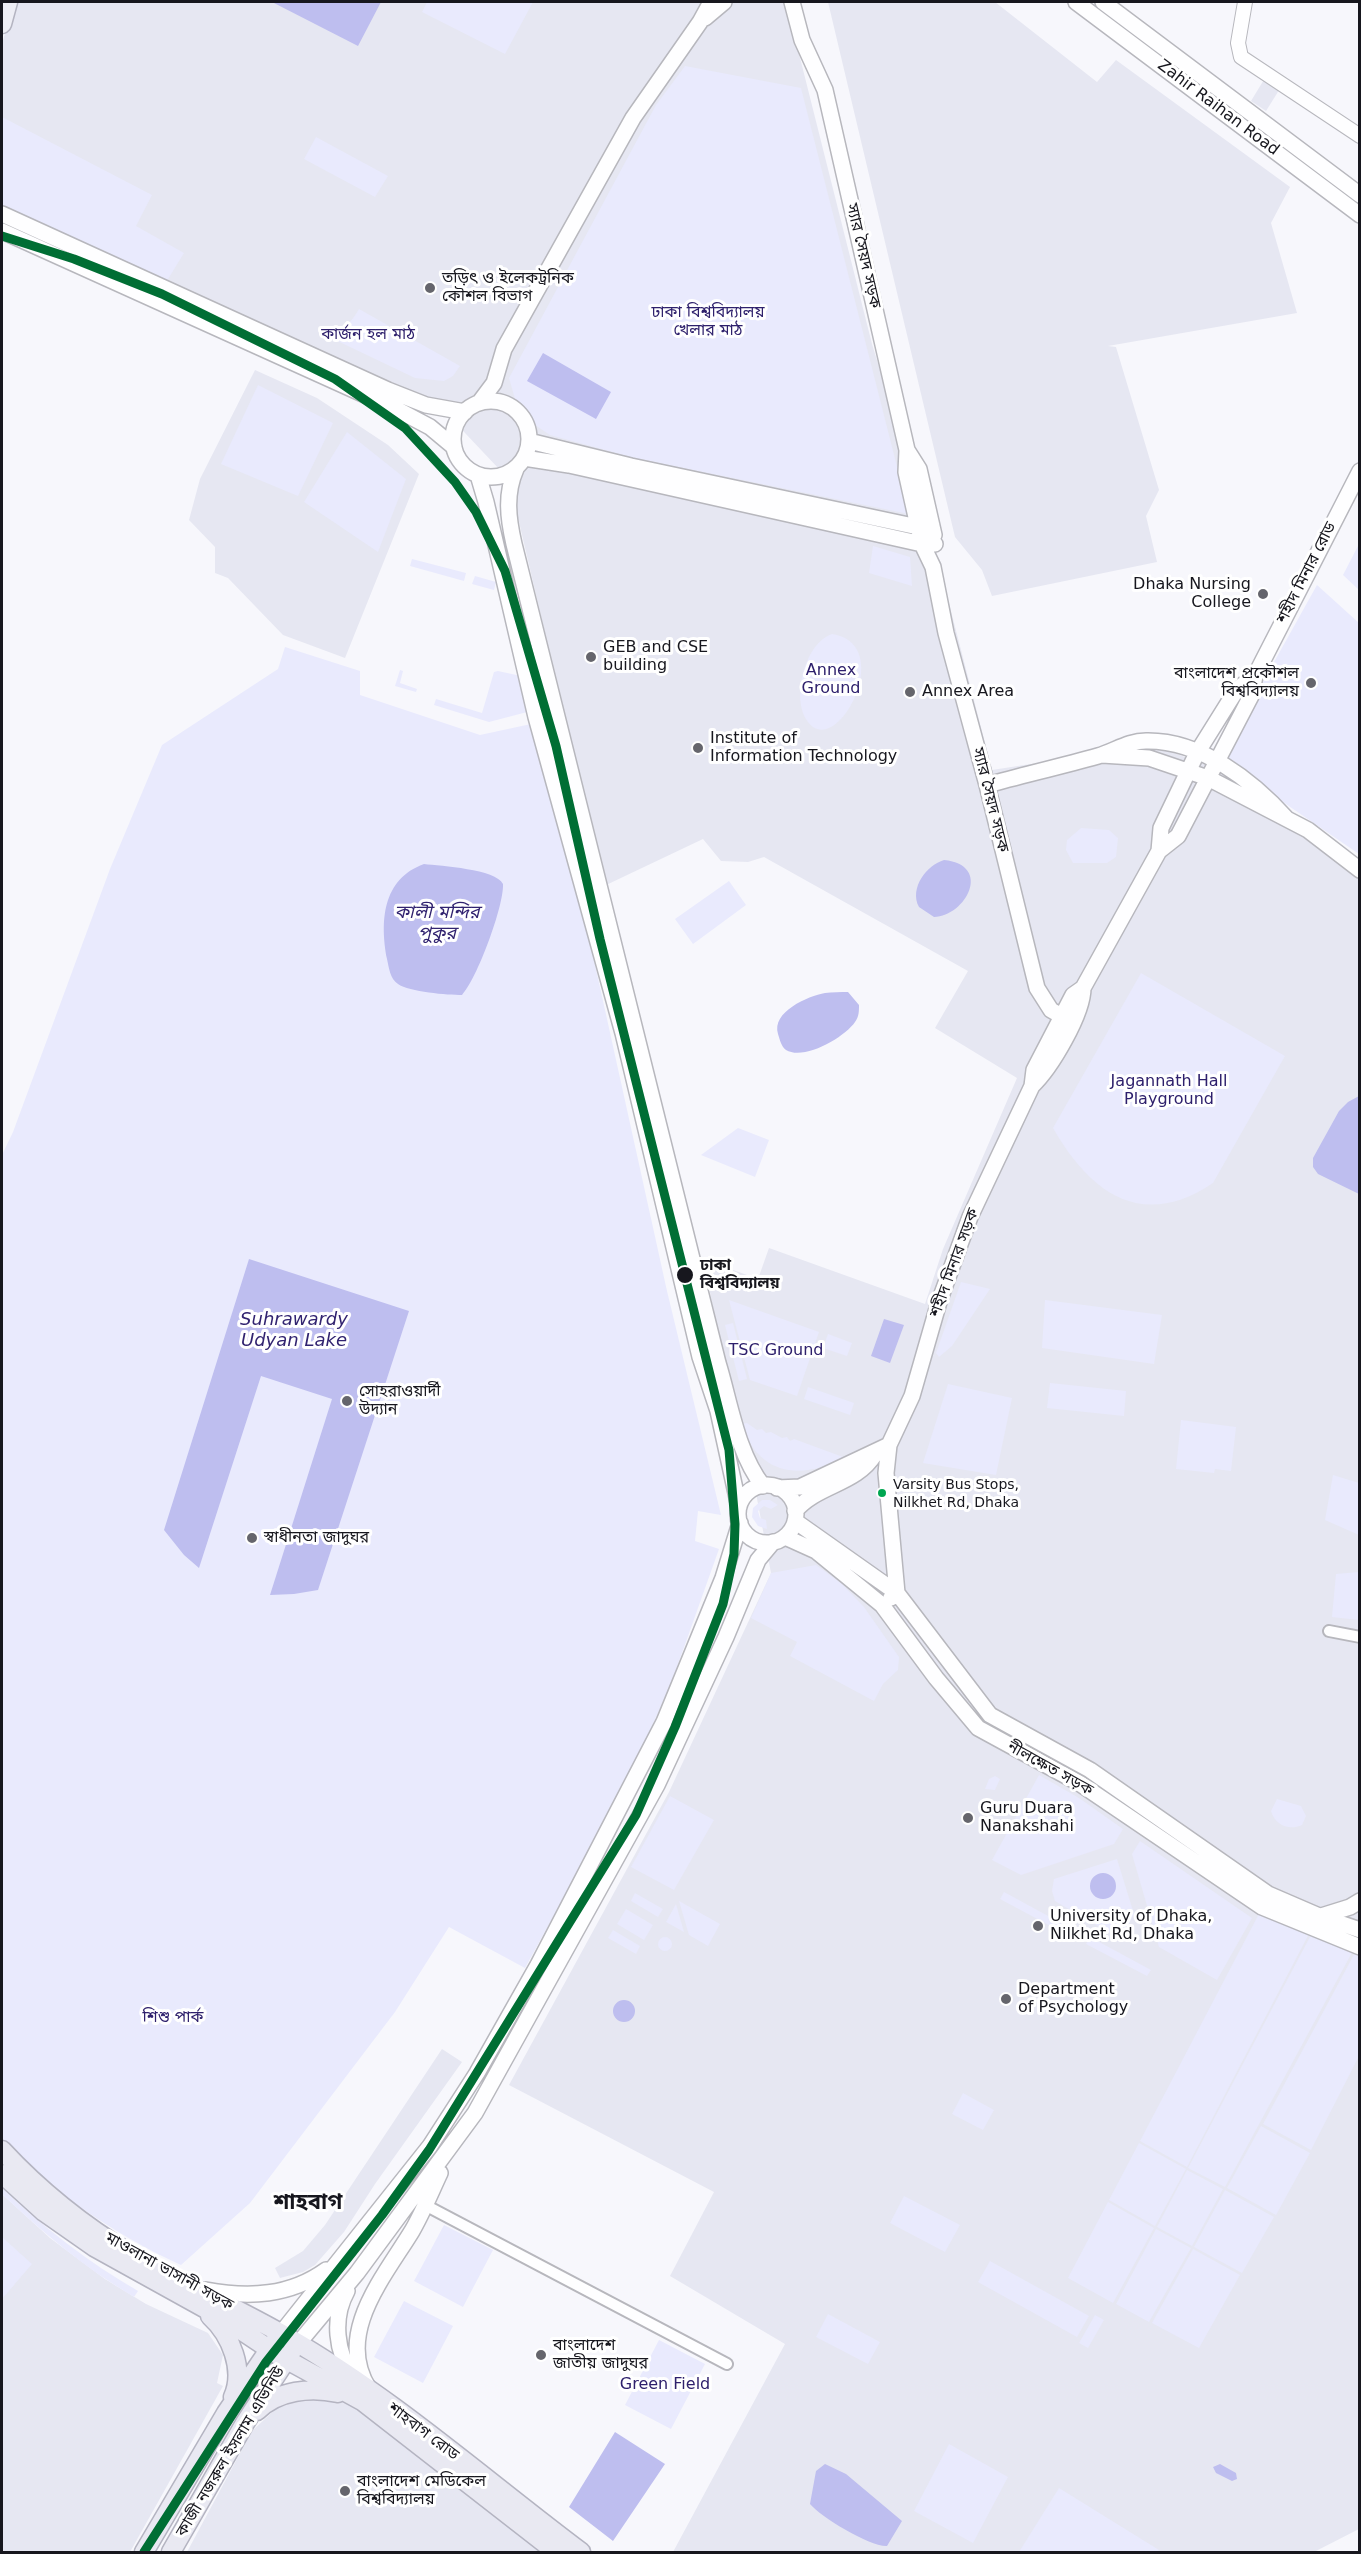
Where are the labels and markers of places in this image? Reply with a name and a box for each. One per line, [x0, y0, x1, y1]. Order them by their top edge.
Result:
place label: তড়িৎ ও ইলেকট্রনিক কৌশল বিভাগ [442, 269, 574, 307]
marker: তড়িৎ ও ইলেকট্রনিক কৌশল বিভাগ [423, 281, 437, 295]
place label: Dhaka Nursing College [1133, 575, 1251, 613]
marker: Dhaka Nursing College [1256, 587, 1270, 601]
place label: GEB and CSE building [603, 638, 708, 676]
marker: GEB and CSE building [584, 650, 598, 664]
place label: বাংলাদেশ প্রকৌশল বিশ্ববিদ্যালয় [1174, 664, 1299, 702]
marker: বাংলাদেশ প্রকৌশল বিশ্ববিদ্যালয় [1304, 676, 1318, 690]
place label: Annex Area [922, 682, 1014, 702]
marker: Annex Area [903, 685, 917, 699]
place label: Institute of Information Technology [710, 729, 897, 767]
marker: Institute of Information Technology [691, 741, 705, 755]
place label: ঢাকা বিশ্ববিদ্যালয় [700, 1256, 780, 1294]
marker: ঢাকা বিশ্ববিদ্যালয় [675, 1265, 695, 1285]
place label: সোহরাওয়ার্দী উদ্যান [359, 1382, 441, 1420]
marker: সোহরাওয়ার্দী উদ্যান [340, 1394, 354, 1408]
place label: Varsity Bus Stops, Nilkhet Rd, Dhaka [893, 1477, 1019, 1510]
marker: Varsity Bus Stops, Nilkhet Rd, Dhaka [876, 1487, 888, 1499]
place label: স্বাধীনতা জাদুঘর [264, 1528, 369, 1548]
marker: স্বাধীনতা জাদুঘর [245, 1531, 259, 1545]
place label: Guru Duara Nanakshahi [980, 1799, 1074, 1837]
marker: Guru Duara Nanakshahi [961, 1811, 975, 1825]
place label: University of Dhaka, Nilkhet Rd, Dhaka [1050, 1907, 1212, 1945]
marker: University of Dhaka, Nilkhet Rd, Dhaka [1031, 1919, 1045, 1933]
place label: Department of Psychology [1018, 1980, 1128, 2018]
marker: Department of Psychology [999, 1992, 1013, 2006]
place label: বাংলাদেশ জাতীয় জাদুঘর [553, 2336, 648, 2374]
marker: বাংলাদেশ জাতীয় জাদুঘর [534, 2348, 548, 2362]
place label: বাংলাদেশ মেডিকেল বিশ্ববিদ্যালয় [357, 2472, 486, 2510]
marker: বাংলাদেশ মেডিকেল বিশ্ববিদ্যালয় [338, 2484, 352, 2498]

